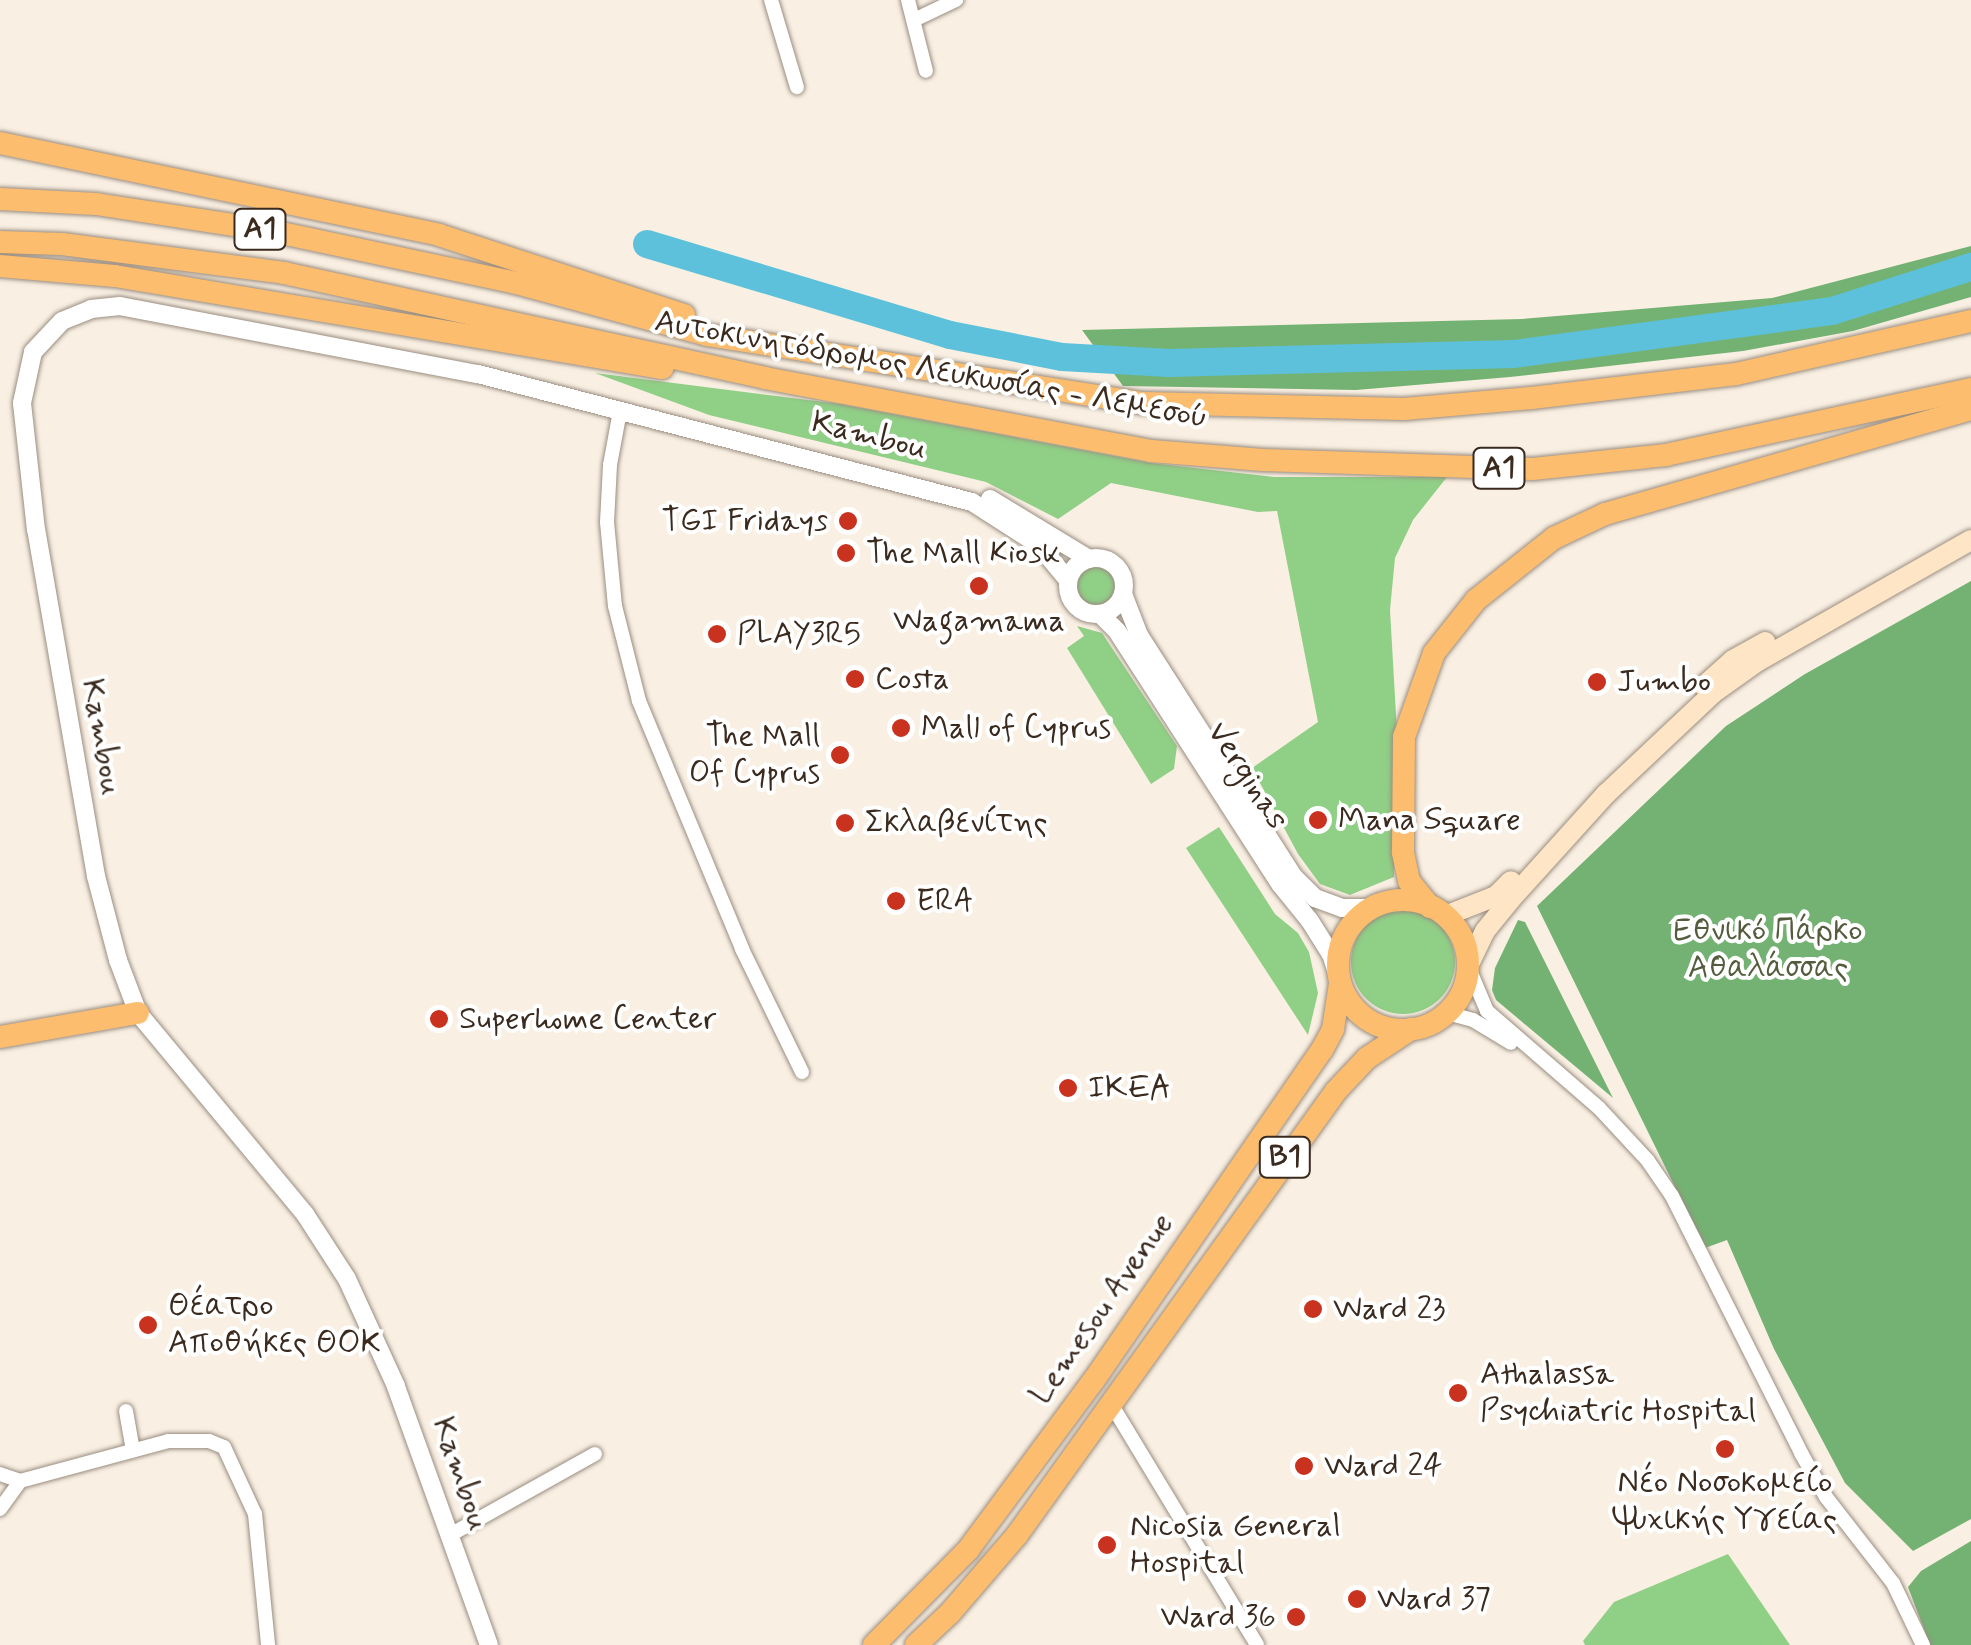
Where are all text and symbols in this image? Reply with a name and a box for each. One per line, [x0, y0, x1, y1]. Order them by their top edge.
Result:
road number: A1 [232, 204, 288, 254]
street label: Αυτοκινητόδρομος Λευκωσίας - Λεμεσού [652, 302, 1210, 438]
street label: Kambou [807, 403, 931, 469]
road number: A1 [1472, 443, 1526, 493]
place label: TGI Fridays [663, 502, 828, 540]
marker: TGI Fridays [837, 510, 859, 532]
place label: The Mall Kiosk [866, 534, 1063, 572]
marker: The Mall Kiosk [835, 542, 857, 564]
marker: Wagamama [968, 575, 990, 597]
place label: Wagamama [893, 602, 1065, 640]
place label: PLAY3R5 [737, 615, 861, 653]
marker: PLAY3R5 [706, 623, 728, 645]
place label: Costa [875, 660, 949, 698]
place label: Jumbo [1617, 663, 1711, 701]
marker: Costa [844, 668, 866, 690]
marker: Jumbo [1586, 671, 1608, 693]
street label: Kambou [72, 676, 130, 798]
place label: Mall of Cyprus [921, 709, 1119, 747]
street label: Verginas [1198, 715, 1296, 837]
marker: Mall of Cyprus [890, 717, 912, 739]
place label: The Mall Of Cyprus [681, 718, 820, 793]
marker: The Mall Of Cyprus [829, 744, 851, 766]
place label: Mana Square [1338, 801, 1518, 839]
place label: Σκλαβενίτης [865, 804, 1048, 842]
marker: Mana Square [1307, 809, 1329, 831]
marker: Σκλαβενίτης [834, 812, 856, 834]
place label: ERA [916, 882, 974, 920]
marker: ERA [885, 890, 907, 912]
park label: Εθνικό Πάρκο Αθαλάσσας [1673, 913, 1863, 988]
place label: Superhome Center [459, 1000, 712, 1038]
marker: Superhome Center [428, 1008, 450, 1030]
place label: IKEA [1088, 1069, 1171, 1107]
marker: IKEA [1057, 1077, 1079, 1099]
road number: B1 [1258, 1132, 1312, 1182]
street label: Lemesou Avenue [1021, 1204, 1183, 1414]
place label: Θέατρο Αποθήκες ΘΟΚ [168, 1288, 380, 1363]
place label: Ward 23 [1333, 1290, 1446, 1328]
marker: Ward 23 [1302, 1298, 1324, 1320]
marker: Θέατρο Αποθήκες ΘΟΚ [137, 1314, 159, 1336]
place label: Athalassa Psychiatric Hospital [1480, 1356, 1756, 1431]
marker: Athalassa Psychiatric Hospital [1445, 1380, 1471, 1406]
street label: Kambou [423, 1412, 497, 1536]
marker: Νέο Νοσοκομείο Ψυχικής Υγείας [1714, 1438, 1736, 1460]
place label: Ward 24 [1324, 1447, 1442, 1485]
marker: Ward 24 [1293, 1455, 1315, 1477]
place label: Νέο Νοσοκομείο Ψυχικής Υγείας [1613, 1465, 1837, 1540]
place label: Nicosia General Hospital [1130, 1508, 1343, 1583]
marker: Nicosia General Hospital [1094, 1532, 1120, 1558]
place label: Ward 37 [1377, 1580, 1491, 1618]
marker: Ward 37 [1346, 1588, 1368, 1610]
place label: Ward 36 [1160, 1598, 1276, 1636]
marker: Ward 36 [1285, 1606, 1307, 1628]

